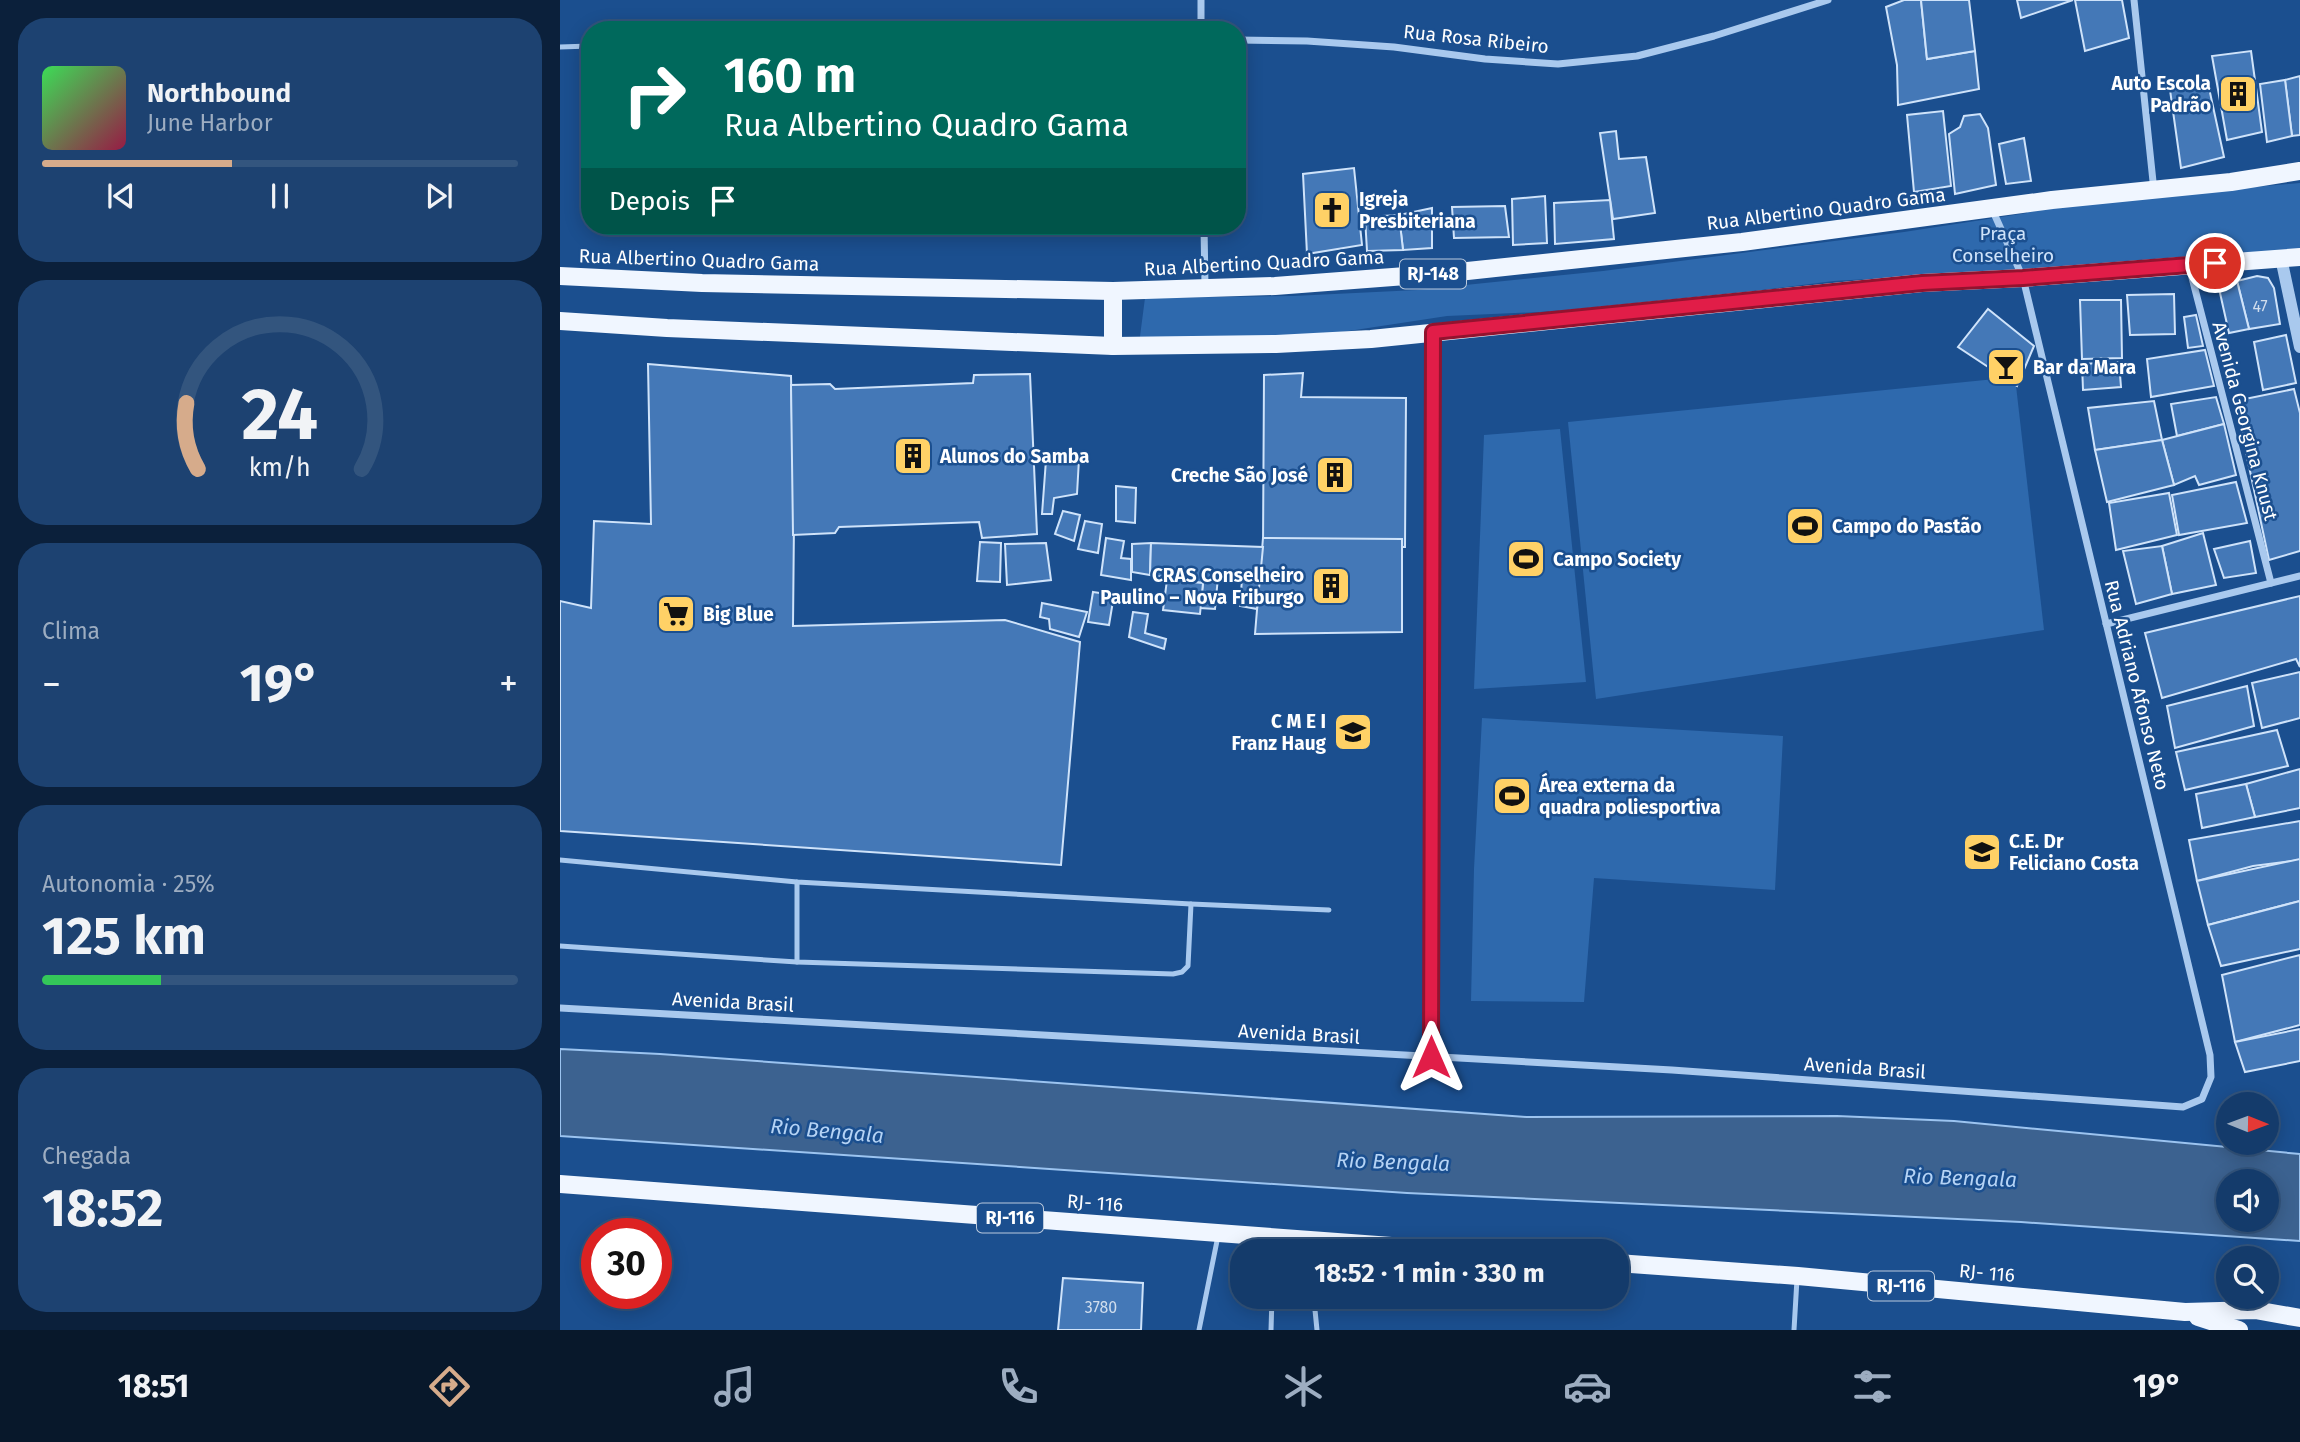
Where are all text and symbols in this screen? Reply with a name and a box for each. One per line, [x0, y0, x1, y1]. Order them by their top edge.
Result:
street label: Rua Rosa Ribeiro [1402, 20, 1550, 58]
text: 160 m [724, 46, 856, 105]
icon: right [609, 49, 700, 140]
place label: Auto Escola Padrão [2110, 72, 2211, 117]
building icon: Auto Escola Padrão [2217, 73, 2259, 115]
text: Northbound [147, 78, 291, 109]
text: Rua Albertino Quadro Gama [724, 106, 1129, 144]
text: June Harbor [147, 109, 273, 137]
icon: previous [102, 177, 140, 215]
icon: pause [261, 177, 299, 215]
icon: next [420, 177, 458, 215]
icon: arrive [704, 182, 742, 220]
street label: Rua Albertino Quadro Gama [1705, 183, 1947, 235]
text: Depois [609, 186, 690, 217]
place label: Igreja Presbiteriana [1359, 188, 1476, 233]
church icon: Igreja Presbiteriana [1311, 189, 1353, 231]
park label: Praça Conselheiro [1952, 222, 2054, 267]
pin [2185, 233, 2245, 293]
street label: Rua Albertino Quadro Gama [578, 244, 820, 276]
icon: arrive [2196, 244, 2234, 282]
street label: Rua Albertino Quadro Gama [1143, 245, 1385, 281]
road number: RJ-148 [1400, 260, 1466, 288]
house number: 47 [2252, 297, 2268, 316]
street label: Avenida Georgina Knust [2207, 319, 2283, 523]
bar icon: Bar da Mara [1985, 346, 2027, 388]
place label: Bar da Mara [2033, 356, 2136, 379]
text: 24 [242, 371, 318, 458]
building icon: Alunos do Samba [892, 435, 934, 477]
place label: Alunos do Samba [939, 445, 1089, 468]
text: km/h [249, 452, 311, 482]
building icon: Creche São José [1314, 454, 1356, 496]
place label: Creche São José [1171, 464, 1308, 487]
sports icon: Campo do Pastão [1784, 505, 1826, 547]
place label: Campo do Pastão [1832, 515, 1982, 538]
sports icon: Campo Society [1505, 538, 1547, 580]
place label: Campo Society [1553, 548, 1681, 571]
place label: CRAS Conselheiro Paulino – Nova Friburgo [1100, 564, 1304, 609]
building icon: CRAS Conselheiro Paulino – Nova Friburgo [1310, 565, 1352, 607]
street label: Rua Adriano Afonso Neto [2100, 578, 2174, 792]
supermarket icon: Big Blue [655, 593, 697, 635]
place label: Big Blue [703, 603, 774, 626]
text: Clima [42, 617, 100, 645]
text: 19° [240, 652, 320, 715]
text: − [42, 661, 61, 707]
text: + [499, 661, 518, 707]
place label: C M E I Franz Haug [1231, 710, 1327, 755]
school or university icon: C M E I Franz Haug [1332, 711, 1374, 753]
place label: Área externa da quadra poliesportiva [1538, 772, 1721, 819]
sports icon: Área externa da quadra poliesportiva [1491, 775, 1533, 817]
place label: C.E. Dr Feliciano Costa [2009, 830, 2139, 875]
school or university icon: C.E. Dr Feliciano Costa [1961, 831, 2003, 873]
text: Autonomia · 25% [42, 870, 215, 898]
text: 125 km [42, 905, 206, 968]
street label: Avenida Brasil [672, 987, 795, 1017]
street label: Avenida Brasil [1238, 1019, 1361, 1049]
position arrow [1394, 1020, 1468, 1094]
street label: Avenida Brasil [1803, 1052, 1927, 1084]
north arrow [2216, 1092, 2278, 1155]
map controls [2216, 1092, 2279, 1309]
water label: Rio Bengala [769, 1113, 885, 1149]
text: Chegada [42, 1142, 131, 1170]
water label: Rio Bengala [1336, 1147, 1450, 1177]
water label: Rio Bengala [1903, 1163, 2017, 1193]
button: sound [2216, 1169, 2279, 1232]
text: 18:52 [42, 1177, 163, 1240]
street label: RJ- 116 [1066, 1190, 1124, 1216]
road number: RJ-116 [977, 1204, 1043, 1232]
speed limit sign: 30 [581, 1218, 672, 1309]
button: search [2216, 1246, 2279, 1309]
text: 18:52 · 1 min · 330 m [1314, 1258, 1545, 1289]
street label: RJ- 116 [1958, 1259, 2016, 1287]
road number: RJ-116 [1868, 1272, 1934, 1301]
house number: 3780 [1085, 1298, 1117, 1317]
icon: directions [425, 1362, 474, 1411]
icon: music [710, 1362, 759, 1411]
icon: phone [994, 1362, 1043, 1411]
icon: climate [1279, 1362, 1328, 1411]
icon: car [1563, 1362, 1612, 1411]
icon: filters [1848, 1362, 1897, 1411]
text: 18:51 [118, 1367, 189, 1405]
text: 19° [2133, 1367, 2182, 1405]

